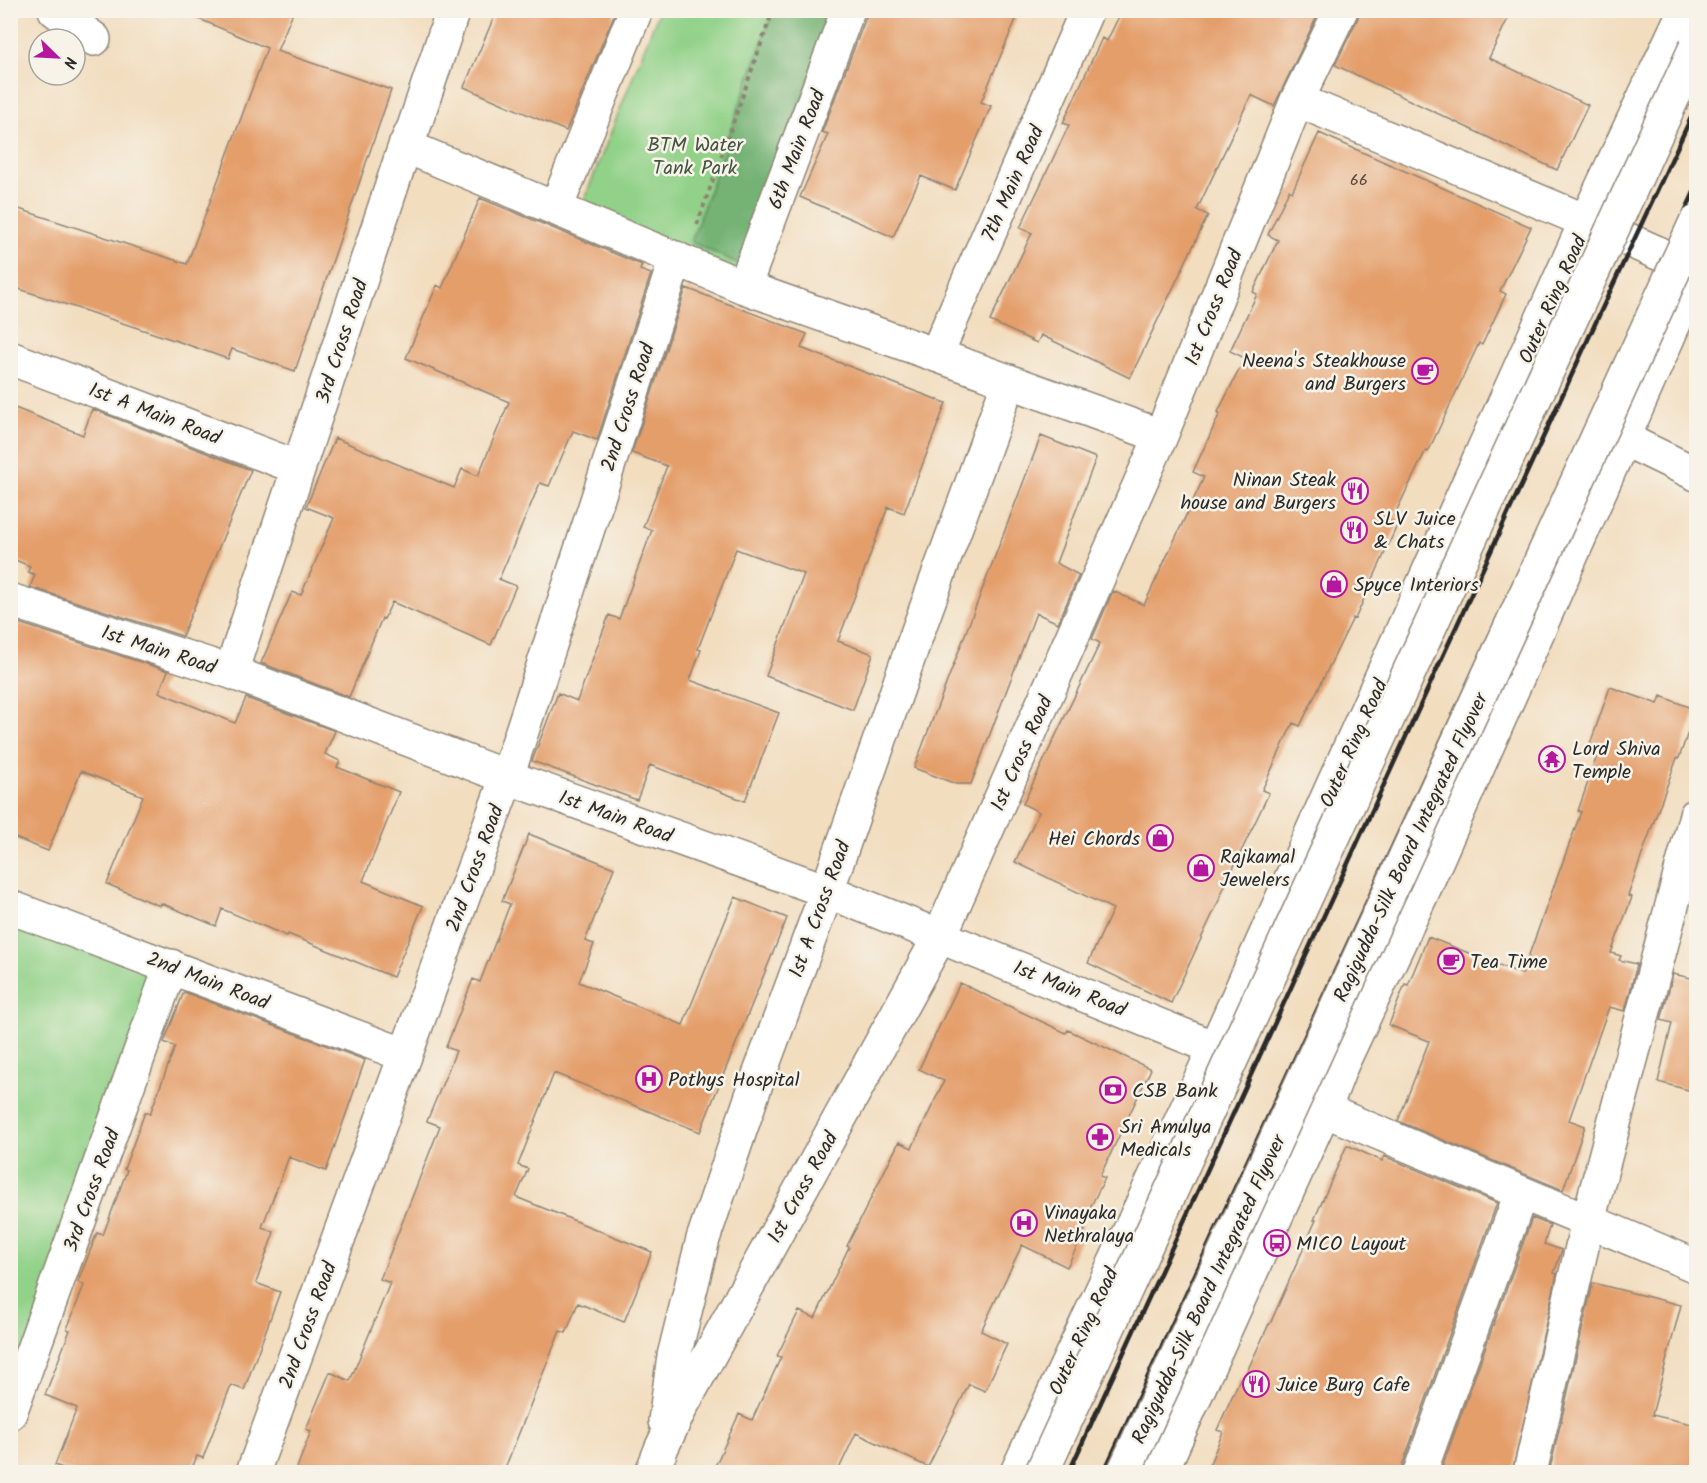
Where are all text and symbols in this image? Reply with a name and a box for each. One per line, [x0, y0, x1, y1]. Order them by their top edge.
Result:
north arrow [27, 27, 87, 87]
text: N [56, 53, 83, 72]
street label: 6th Main Road [760, 84, 836, 214]
street label: 7th Main Road [974, 120, 1054, 247]
park label: BTM Water Tank Park [647, 130, 744, 185]
house number: 66 [1350, 168, 1368, 193]
street label: Outer Ring Road [1511, 229, 1597, 369]
street label: 1st Cross Road [1177, 244, 1253, 371]
street label: 3rd Cross Road [308, 274, 378, 408]
street label: 2nd Cross Road [593, 338, 665, 476]
place label: Neena's Steakhouse and Burgers [1242, 346, 1406, 401]
cafe icon: Neena's Steakhouse and Burgers [1410, 356, 1440, 386]
street label: 1st A Main Road [83, 375, 226, 455]
place label: Ninan Steak house and Burgers [1180, 465, 1337, 520]
restaurant icon: Ninan Steak house and Burgers [1340, 476, 1370, 506]
place label: SLV Juice & Chats [1374, 504, 1456, 559]
restaurant icon: SLV Juice & Chats [1339, 515, 1369, 545]
shop icon: Spyce Interiors [1319, 569, 1349, 599]
place label: Spyce Interiors [1354, 570, 1479, 602]
street label: 1st Main Road [97, 617, 221, 685]
street label: Outer Ring Road [1312, 673, 1398, 813]
street label: Ragigudda-Silk Board Integrated Flyover [1326, 687, 1498, 1008]
street label: 1st Cross Road [983, 690, 1063, 817]
place label: Lord Shiva Temple [1572, 734, 1661, 789]
temple icon: Lord Shiva Temple [1537, 744, 1567, 774]
street label: 1st Main Road [554, 782, 678, 854]
street label: 2nd Cross Road [438, 800, 514, 937]
shop icon: Hei Chords [1145, 823, 1175, 853]
place label: Hei Chords [1048, 824, 1140, 856]
street label: 1st A Cross Road [781, 836, 861, 983]
place label: Rajkamal Jewelers [1220, 842, 1295, 897]
shop icon: Rajkamal Jewelers [1186, 853, 1216, 883]
street label: 2nd Main Road [141, 944, 274, 1020]
cafe icon: Tea Time [1436, 946, 1466, 976]
place label: Tea Time [1470, 947, 1547, 979]
street label: 1st Main Road [1008, 953, 1131, 1027]
hospital icon: Pothys Hospital [634, 1064, 664, 1094]
place label: Pothys Hospital [668, 1065, 800, 1097]
bank icon: CSB Bank [1098, 1075, 1128, 1105]
place label: CSB Bank [1132, 1076, 1218, 1108]
place label: Sri Amulya Medicals [1120, 1112, 1211, 1167]
pharmacy icon: Sri Amulya Medicals [1085, 1122, 1115, 1152]
street label: 3rd Cross Road [56, 1124, 130, 1257]
street label: 1st Cross Road [760, 1125, 848, 1250]
street label: Ragigudda-Silk Board Integrated Flyover [1124, 1129, 1296, 1450]
place label: Vinayaka Nethralaya [1044, 1198, 1134, 1253]
hospital icon: Vinayaka Nethralaya [1009, 1208, 1039, 1238]
bus stop icon: MICO Layout [1262, 1228, 1292, 1258]
place label: MICO Layout [1296, 1229, 1407, 1261]
street label: 2nd Cross Road [271, 1257, 347, 1394]
street label: Outer Ring Road [1041, 1262, 1129, 1401]
restaurant icon: Juice Burg Cafe [1241, 1369, 1271, 1399]
place label: Juice Burg Cafe [1276, 1370, 1410, 1402]

